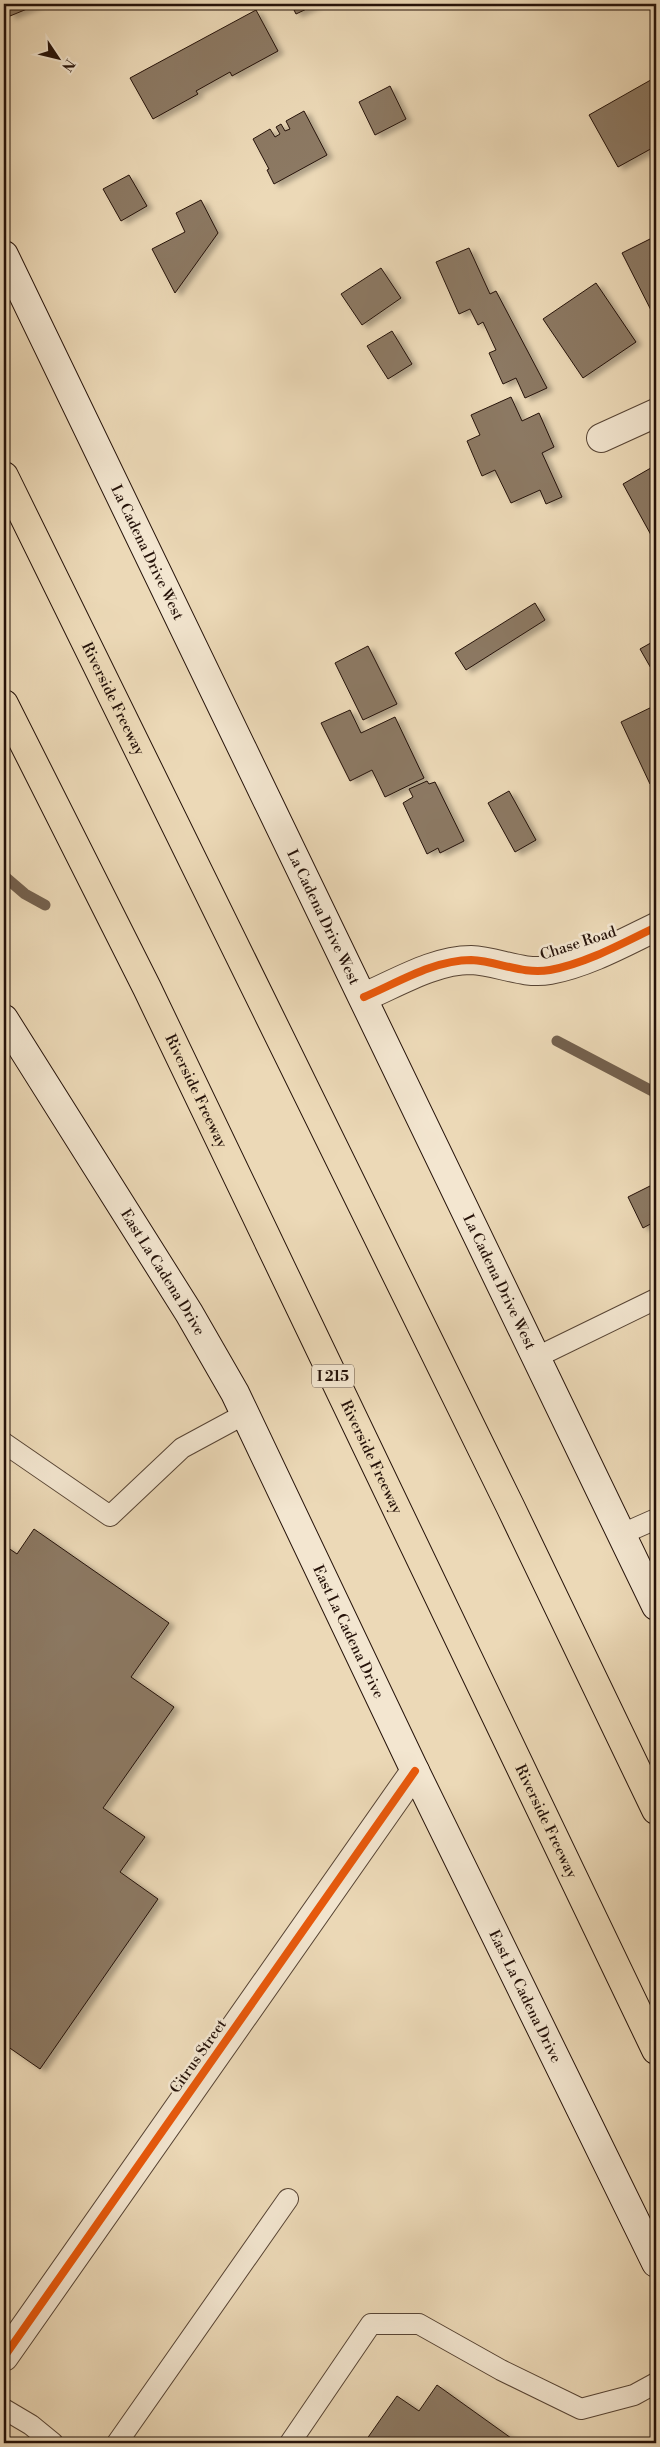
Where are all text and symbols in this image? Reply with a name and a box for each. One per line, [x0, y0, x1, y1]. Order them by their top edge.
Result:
north arrow [32, 32, 82, 82]
text: N [57, 55, 78, 75]
street label: La Cadena Drive West [106, 482, 188, 624]
street label: Riverside Freeway [77, 639, 149, 759]
street label: La Cadena Drive West [282, 846, 364, 988]
street label: Chase Road [538, 922, 619, 965]
street label: Riverside Freeway [161, 1031, 231, 1152]
street label: East La Cadena Drive [116, 1206, 209, 1339]
street label: La Cadena Drive West [458, 1211, 540, 1353]
road number: I 215 [312, 1364, 354, 1388]
street label: Riverside Freeway [336, 1397, 407, 1518]
street label: East La Cadena Drive [308, 1562, 388, 1702]
street label: Riverside Freeway [511, 1762, 582, 1882]
street label: East La Cadena Drive [484, 1927, 565, 2066]
street label: Citrus Street [166, 2015, 231, 2097]

